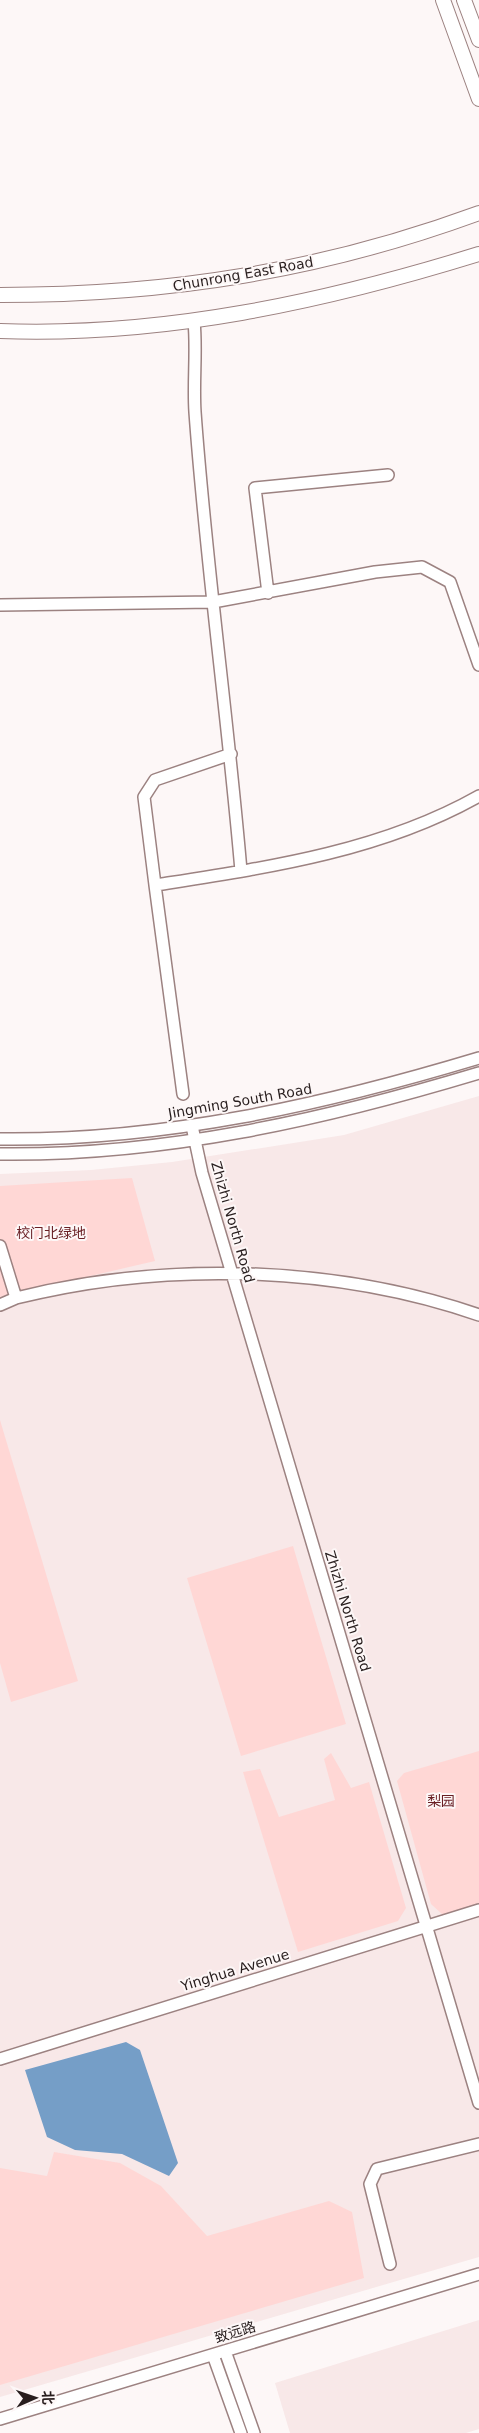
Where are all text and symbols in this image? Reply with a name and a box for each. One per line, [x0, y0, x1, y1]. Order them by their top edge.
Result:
street label: Chunrong East Road [171, 254, 315, 294]
street label: Jingming South Road [166, 1080, 313, 1122]
street label: Zhizhi North Road [208, 1159, 258, 1285]
park label: 校门北绿地 [16, 1225, 86, 1241]
street label: Zhizhi North Road [322, 1549, 374, 1673]
park label: 梨园 [427, 1793, 455, 1809]
street label: Yinghua Avenue [178, 1946, 291, 1994]
street label: 致远路 [213, 2318, 257, 2346]
north arrow [10, 2373, 60, 2423]
text: 北 [40, 2390, 56, 2405]

